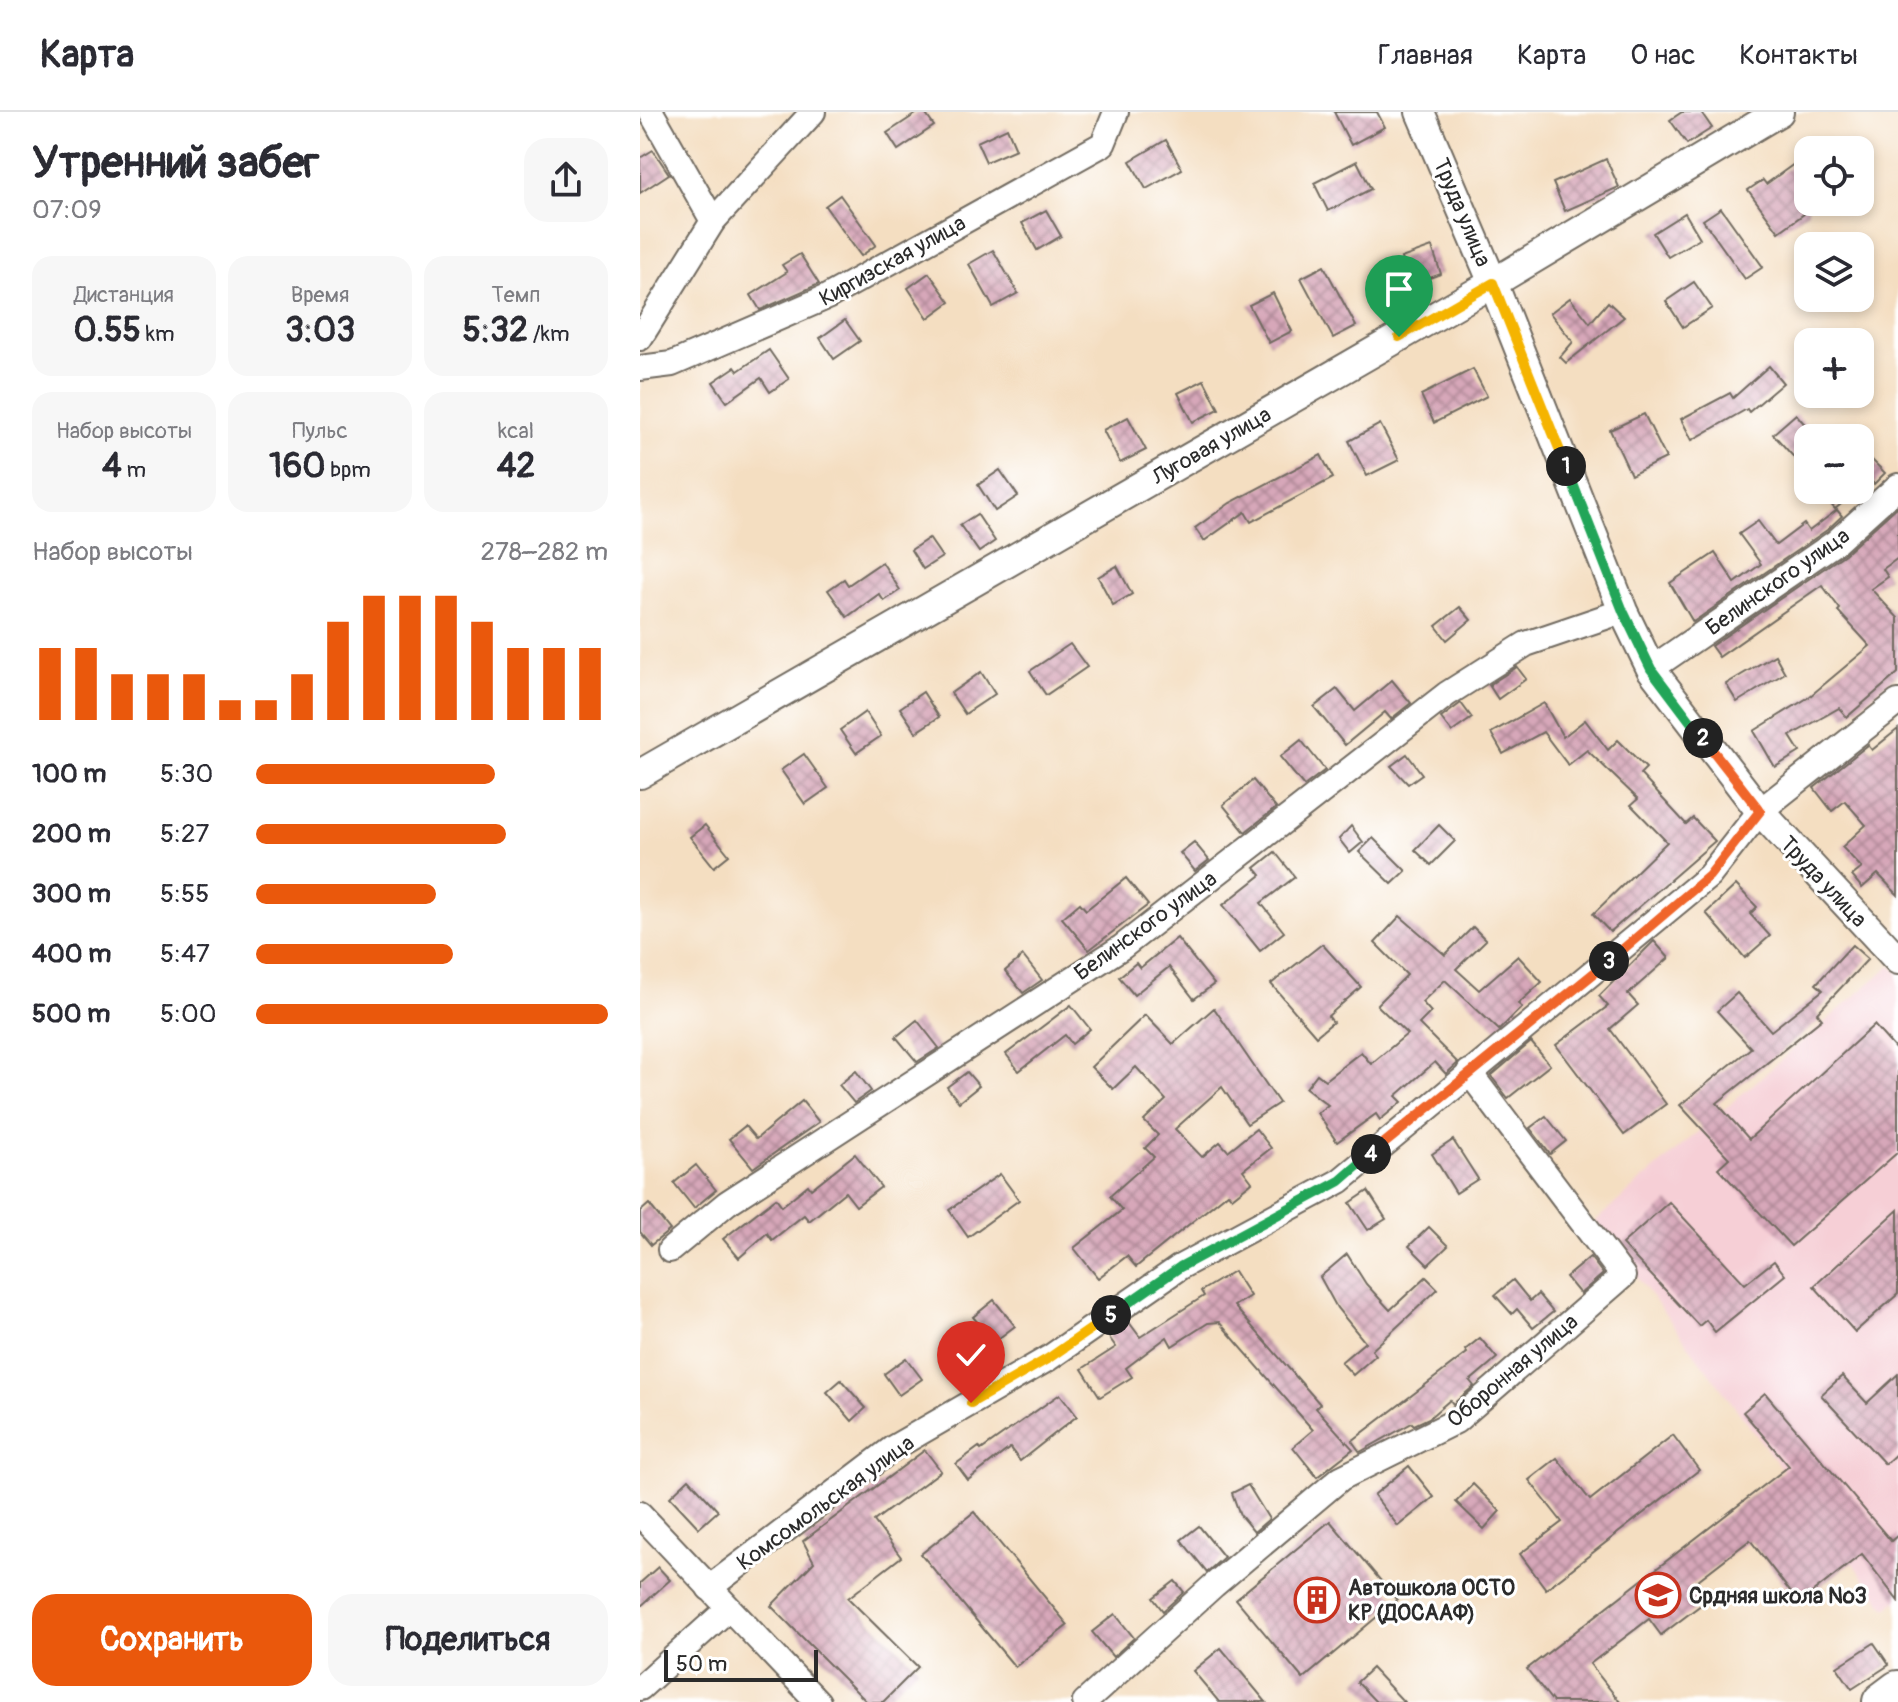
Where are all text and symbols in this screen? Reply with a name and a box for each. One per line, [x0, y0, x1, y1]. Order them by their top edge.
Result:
text: Карта [40, 31, 134, 79]
text: Главная [1378, 38, 1473, 73]
text: Карта [1517, 38, 1586, 73]
text: О нас [1630, 38, 1695, 73]
text: Контакты [1739, 38, 1858, 73]
text: Утренний забег [32, 136, 319, 191]
map controls [1794, 136, 1874, 504]
button: locate [1794, 136, 1874, 216]
button: share [524, 138, 608, 222]
street label: Труда улица [1427, 154, 1497, 271]
text: 07:09 [32, 194, 102, 226]
street label: Киргизская улица [814, 209, 971, 313]
button: layers [1794, 232, 1874, 312]
pin [1365, 255, 1433, 337]
icon: arrive [1377, 267, 1421, 311]
text: Дистанция [74, 281, 174, 309]
text: Время [291, 281, 349, 309]
text: Темп [492, 281, 540, 309]
text: 0.55 [73, 309, 141, 352]
text: 3:03 [285, 309, 355, 352]
text: 5:32 [463, 309, 528, 352]
text: km [141, 320, 175, 348]
text: /km [528, 320, 569, 348]
button: + [1794, 328, 1874, 408]
street label: Луговая улица [1146, 401, 1276, 492]
text: Набор высоты [56, 417, 192, 445]
text: Пульс [292, 417, 348, 445]
text: kcal [498, 417, 534, 445]
button: − [1794, 424, 1874, 504]
text: 4 [102, 445, 122, 488]
text: 160 [269, 445, 325, 488]
text: 42 [497, 445, 535, 488]
pin: 1 [1546, 446, 1586, 486]
text: 1 [1562, 452, 1570, 480]
text: m [122, 456, 146, 484]
text: bpm [325, 456, 371, 484]
street label: Белинского улица [1700, 522, 1855, 642]
text: Набор высоты [32, 536, 193, 568]
text: 278–282 m [480, 536, 608, 568]
pin: 2 [1683, 718, 1723, 758]
text: 2 [1697, 724, 1709, 752]
text: 100 m [32, 758, 106, 790]
text: 5:30 [160, 758, 213, 790]
text: 200 m [32, 818, 111, 850]
text: 5:27 [160, 818, 209, 850]
street label: Труда улица [1774, 830, 1873, 933]
street label: Белинского улица [1069, 865, 1222, 987]
text: 300 m [32, 878, 111, 910]
text: 5:55 [160, 878, 209, 910]
text: 400 m [32, 938, 111, 970]
text: 5:47 [160, 938, 210, 970]
pin: 3 [1589, 941, 1629, 981]
text: 3 [1603, 947, 1615, 975]
text: 500 m [32, 998, 110, 1030]
text: 5:00 [160, 998, 217, 1030]
pin: 4 [1351, 1134, 1391, 1174]
text: 4 [1365, 1140, 1377, 1168]
pin: 5 [1091, 1295, 1131, 1335]
text: 5 [1105, 1301, 1117, 1329]
street label: Оборонная улица [1441, 1308, 1584, 1434]
pin [937, 1321, 1005, 1403]
icon: check [949, 1333, 993, 1377]
street label: Комсомольская улица [731, 1429, 920, 1577]
school or university icon: Срдняя школа №3 [1634, 1571, 1682, 1619]
place label: Автошкола ОСТО КР (ДОСААФ) [1348, 1574, 1515, 1627]
building icon: Автошкола ОСТО КР (ДОСААФ) [1293, 1576, 1341, 1624]
place label: Срдняя школа №3 [1689, 1582, 1867, 1610]
button: Сохранить [32, 1594, 312, 1686]
button: Поделиться [328, 1594, 608, 1686]
scale bar [664, 1646, 818, 1682]
text: 50 m [676, 1650, 727, 1678]

